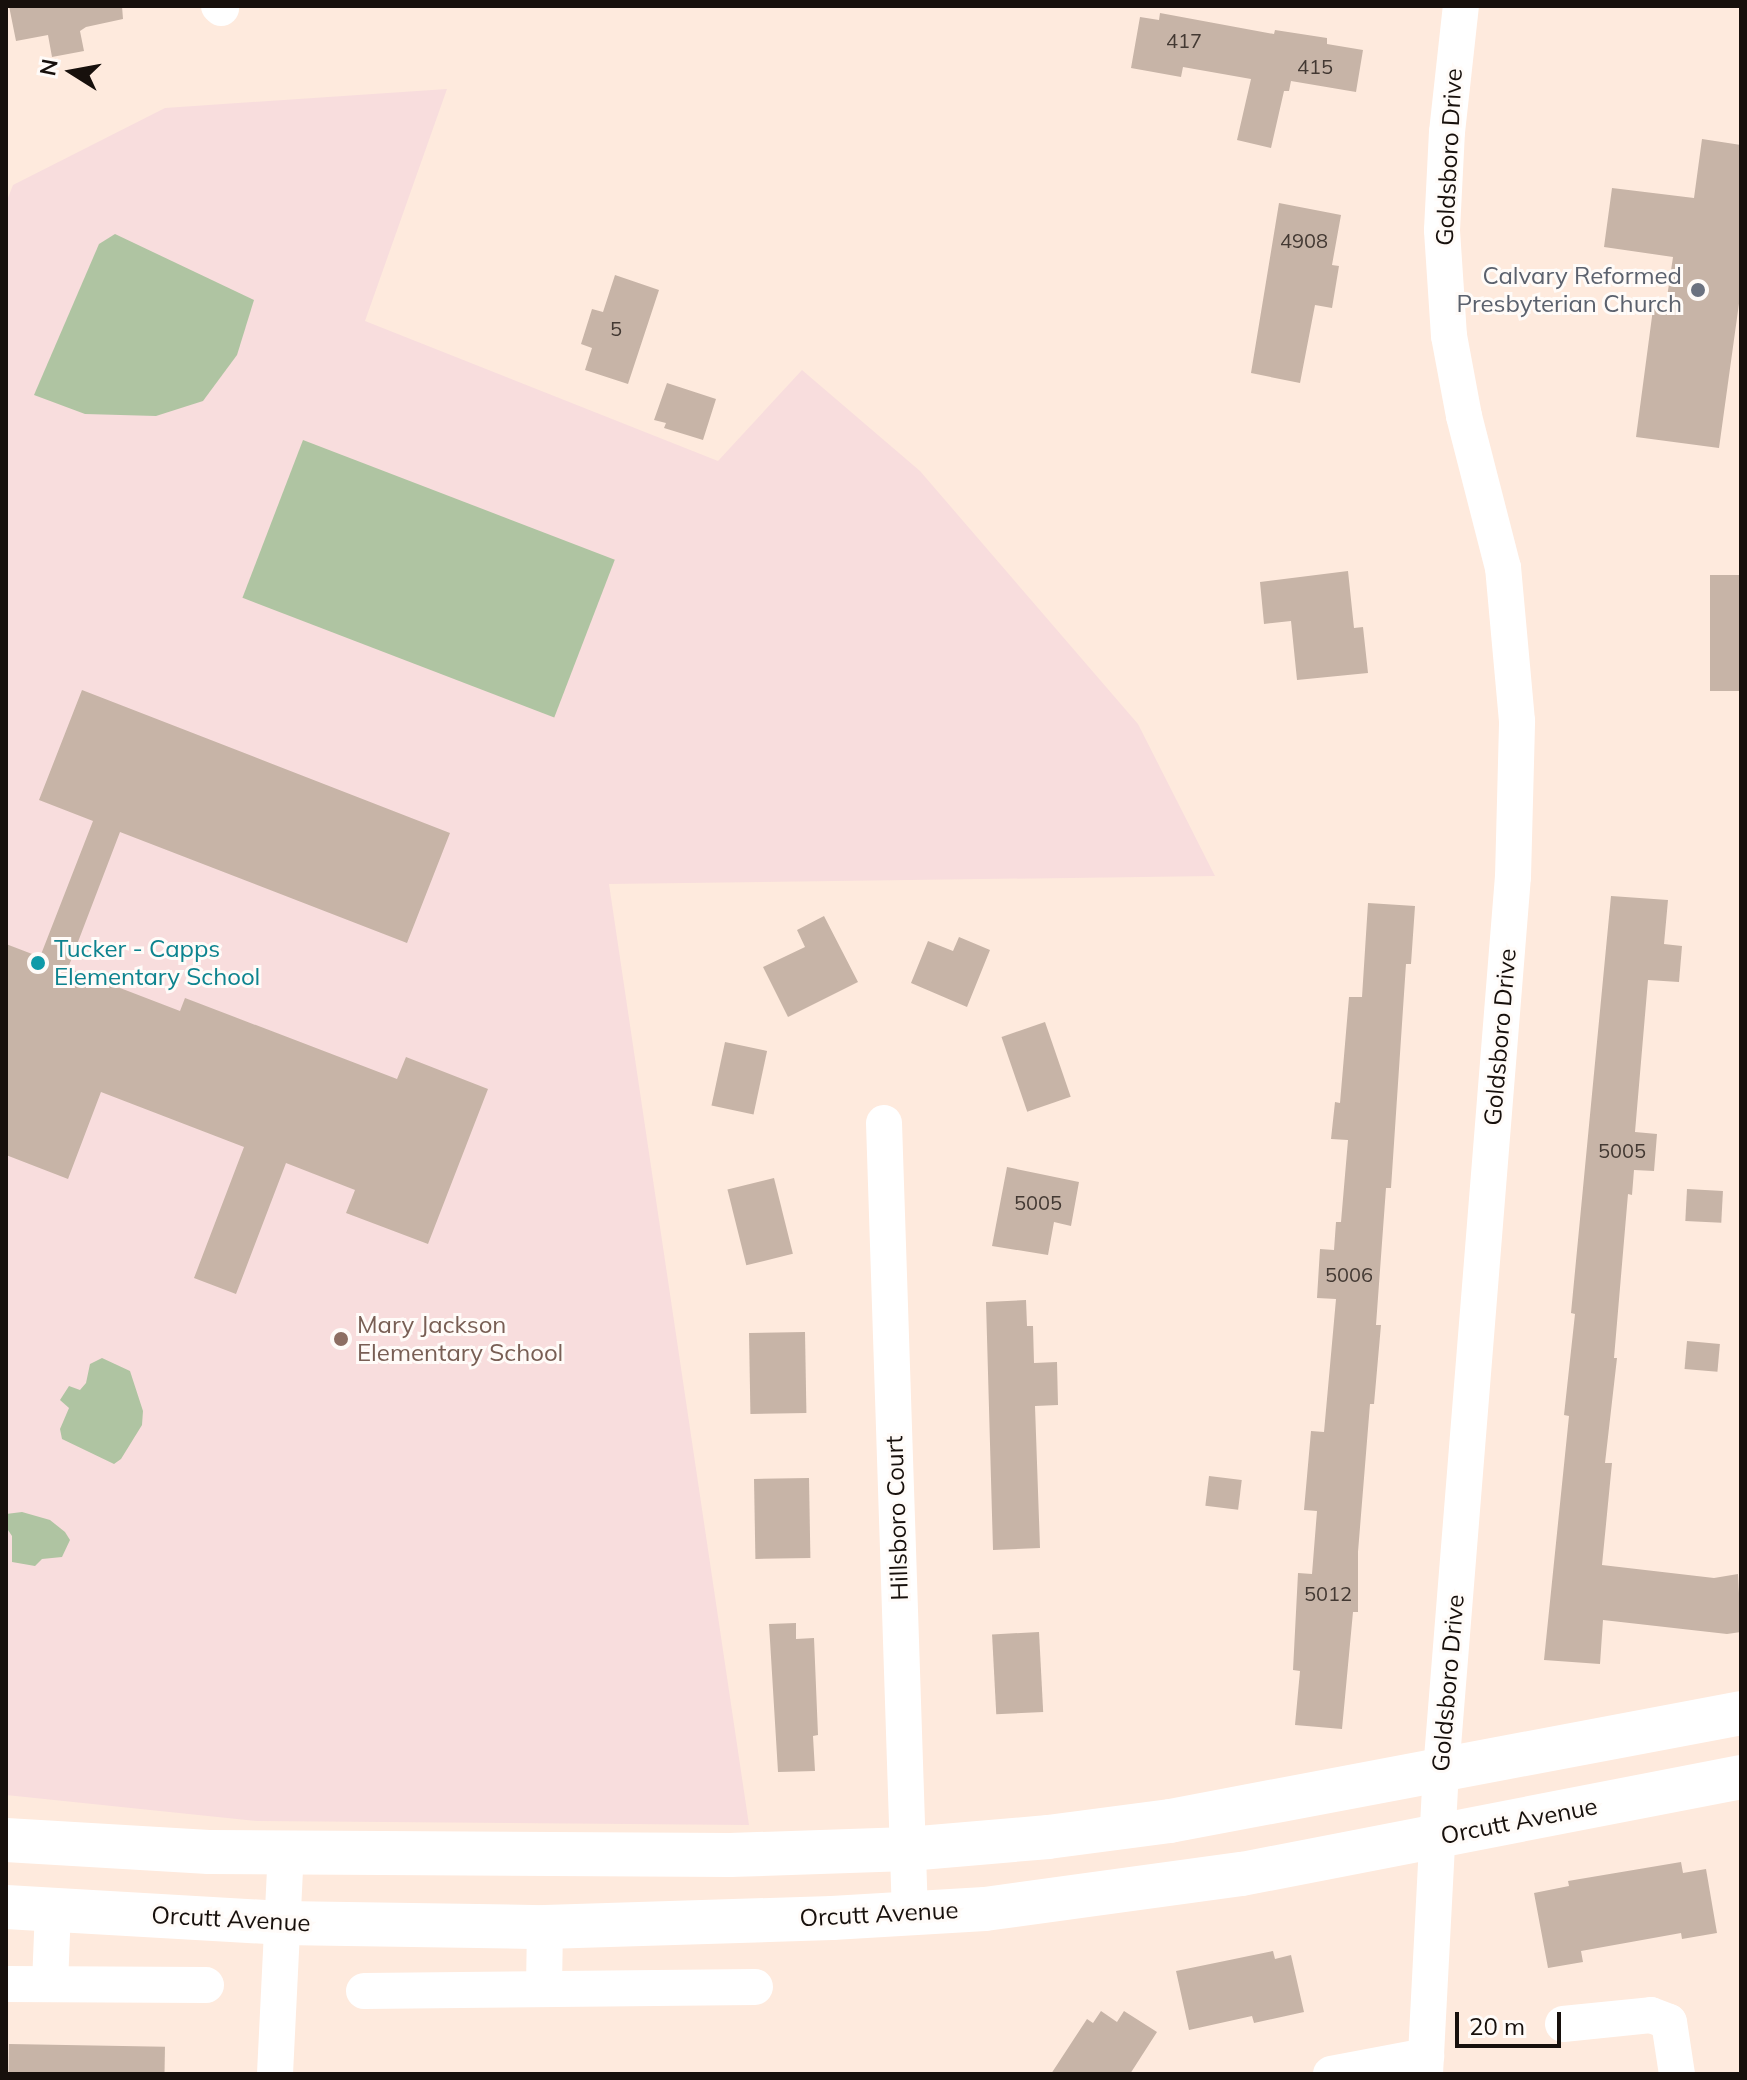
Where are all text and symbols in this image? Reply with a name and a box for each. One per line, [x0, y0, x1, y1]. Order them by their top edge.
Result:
house number: 417 [1166, 28, 1202, 52]
north arrow [32, 32, 112, 112]
house number: 415 [1297, 54, 1333, 78]
text: N [33, 57, 64, 78]
street label: Goldsboro Drive [1430, 67, 1468, 247]
house number: 4908 [1280, 228, 1328, 252]
place label: Calvary Reformed Presbyterian Church [1457, 262, 1682, 318]
marker: Calvary Reformed Presbyterian Church [1689, 281, 1707, 299]
house number: 5 [610, 316, 622, 340]
place label: Tucker - Capps Elementary School [54, 935, 260, 991]
street label: Goldsboro Drive [1478, 947, 1522, 1127]
marker: Tucker - Capps Elementary School [29, 954, 47, 972]
house number: 5005 [1598, 1138, 1646, 1162]
house number: 5005 [1014, 1190, 1062, 1214]
house number: 5006 [1325, 1262, 1373, 1286]
place label: Mary Jackson Elementary School [357, 1311, 563, 1367]
marker: Mary Jackson Elementary School [332, 1330, 350, 1348]
street label: Hillsboro Court [880, 1435, 914, 1601]
house number: 5012 [1304, 1581, 1352, 1605]
street label: Goldsboro Drive [1426, 1593, 1470, 1773]
street label: Orcutt Avenue [1438, 1792, 1600, 1850]
street label: Orcutt Avenue [799, 1895, 959, 1933]
street label: Orcutt Avenue [151, 1900, 311, 1938]
scale bar [1459, 1996, 1565, 2046]
text: 20 m [1469, 2011, 1525, 2041]

